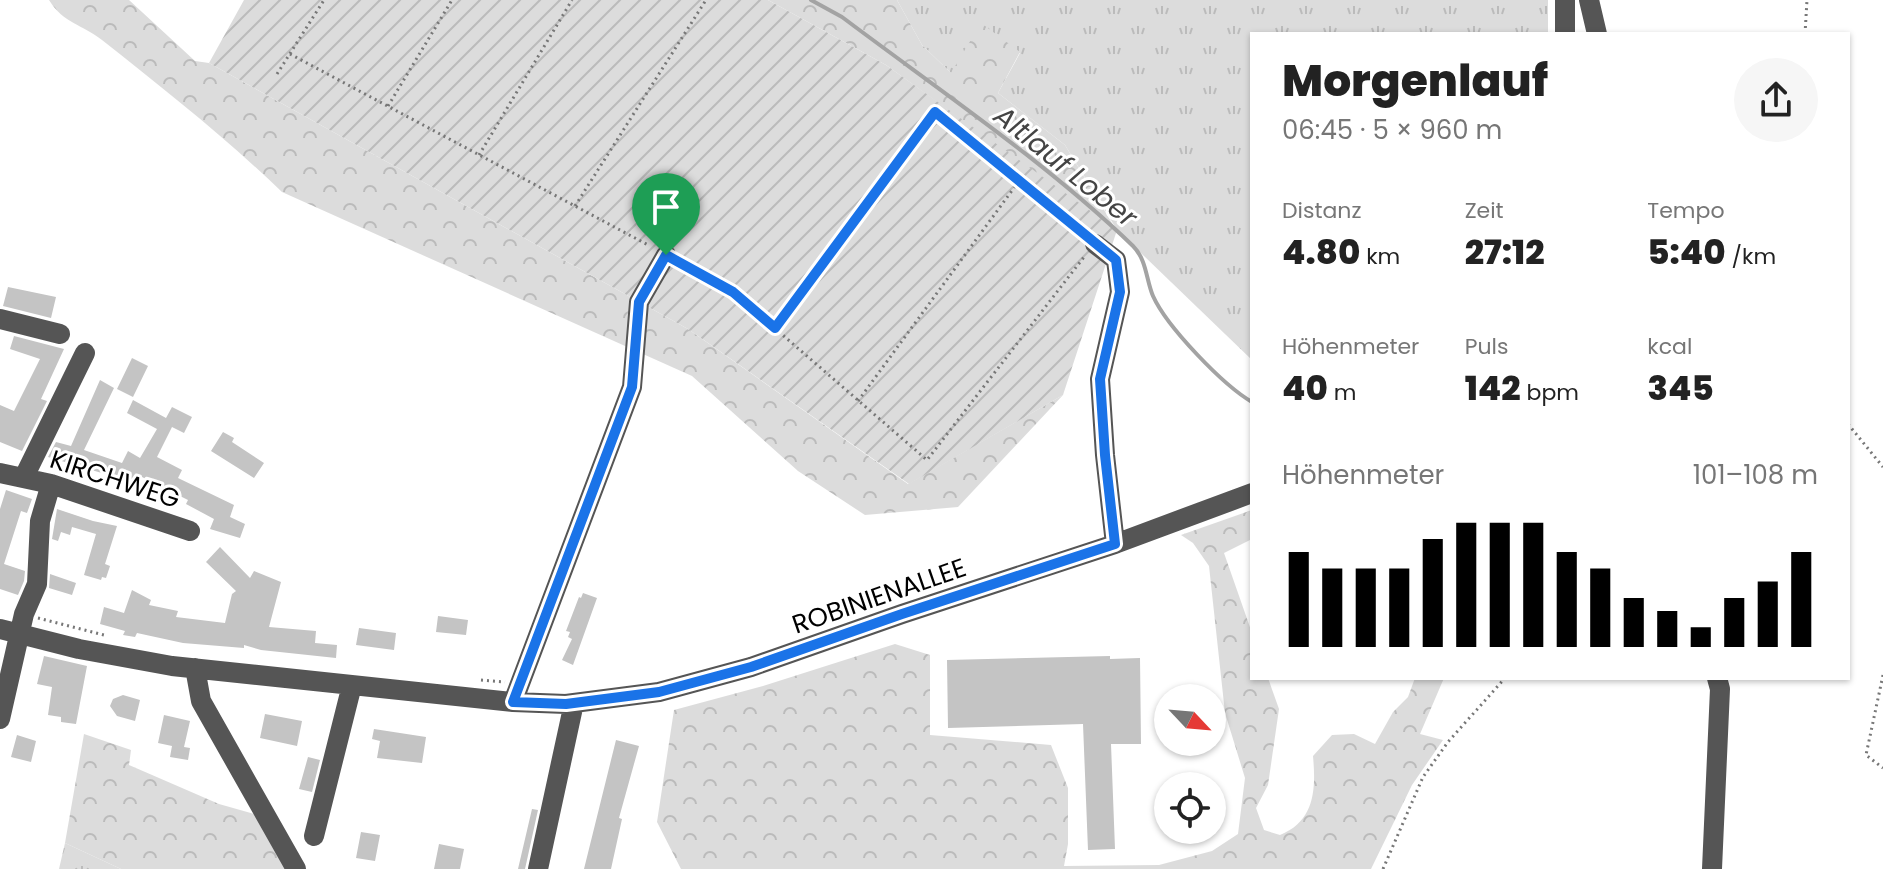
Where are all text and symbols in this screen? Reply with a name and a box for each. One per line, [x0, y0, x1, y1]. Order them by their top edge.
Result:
text: Morgenlauf [1282, 50, 1548, 111]
button: share [1734, 58, 1818, 142]
water label: Altlauf Lober [985, 96, 1146, 237]
text: 06:45 · 5 × 960 m [1282, 112, 1502, 148]
pin [632, 173, 700, 255]
icon: arrive [644, 185, 688, 229]
text: Distanz [1282, 195, 1361, 226]
text: Zeit [1465, 195, 1504, 226]
text: Tempo [1647, 195, 1724, 226]
text: 4.80 [1282, 228, 1360, 276]
text: 27:12 [1465, 228, 1545, 276]
text: 5:40 [1647, 228, 1726, 276]
text: km [1360, 241, 1400, 272]
text: /km [1726, 241, 1776, 272]
text: Höhenmeter [1282, 331, 1419, 362]
text: Puls [1465, 331, 1508, 362]
text: kcal [1647, 331, 1692, 362]
text: 40 [1282, 364, 1328, 412]
text: 142 [1465, 364, 1521, 412]
text: 345 [1647, 364, 1714, 412]
text: m [1328, 377, 1356, 408]
text: bpm [1521, 377, 1579, 408]
street label: KIRCHWEG [45, 441, 185, 517]
text: Höhenmeter [1282, 457, 1444, 493]
text: 101–108 m [1693, 457, 1818, 493]
street label: ROBINIENALLEE [787, 549, 971, 643]
north arrow [1154, 684, 1226, 756]
map controls [1154, 684, 1226, 844]
button: locate [1154, 772, 1226, 844]

